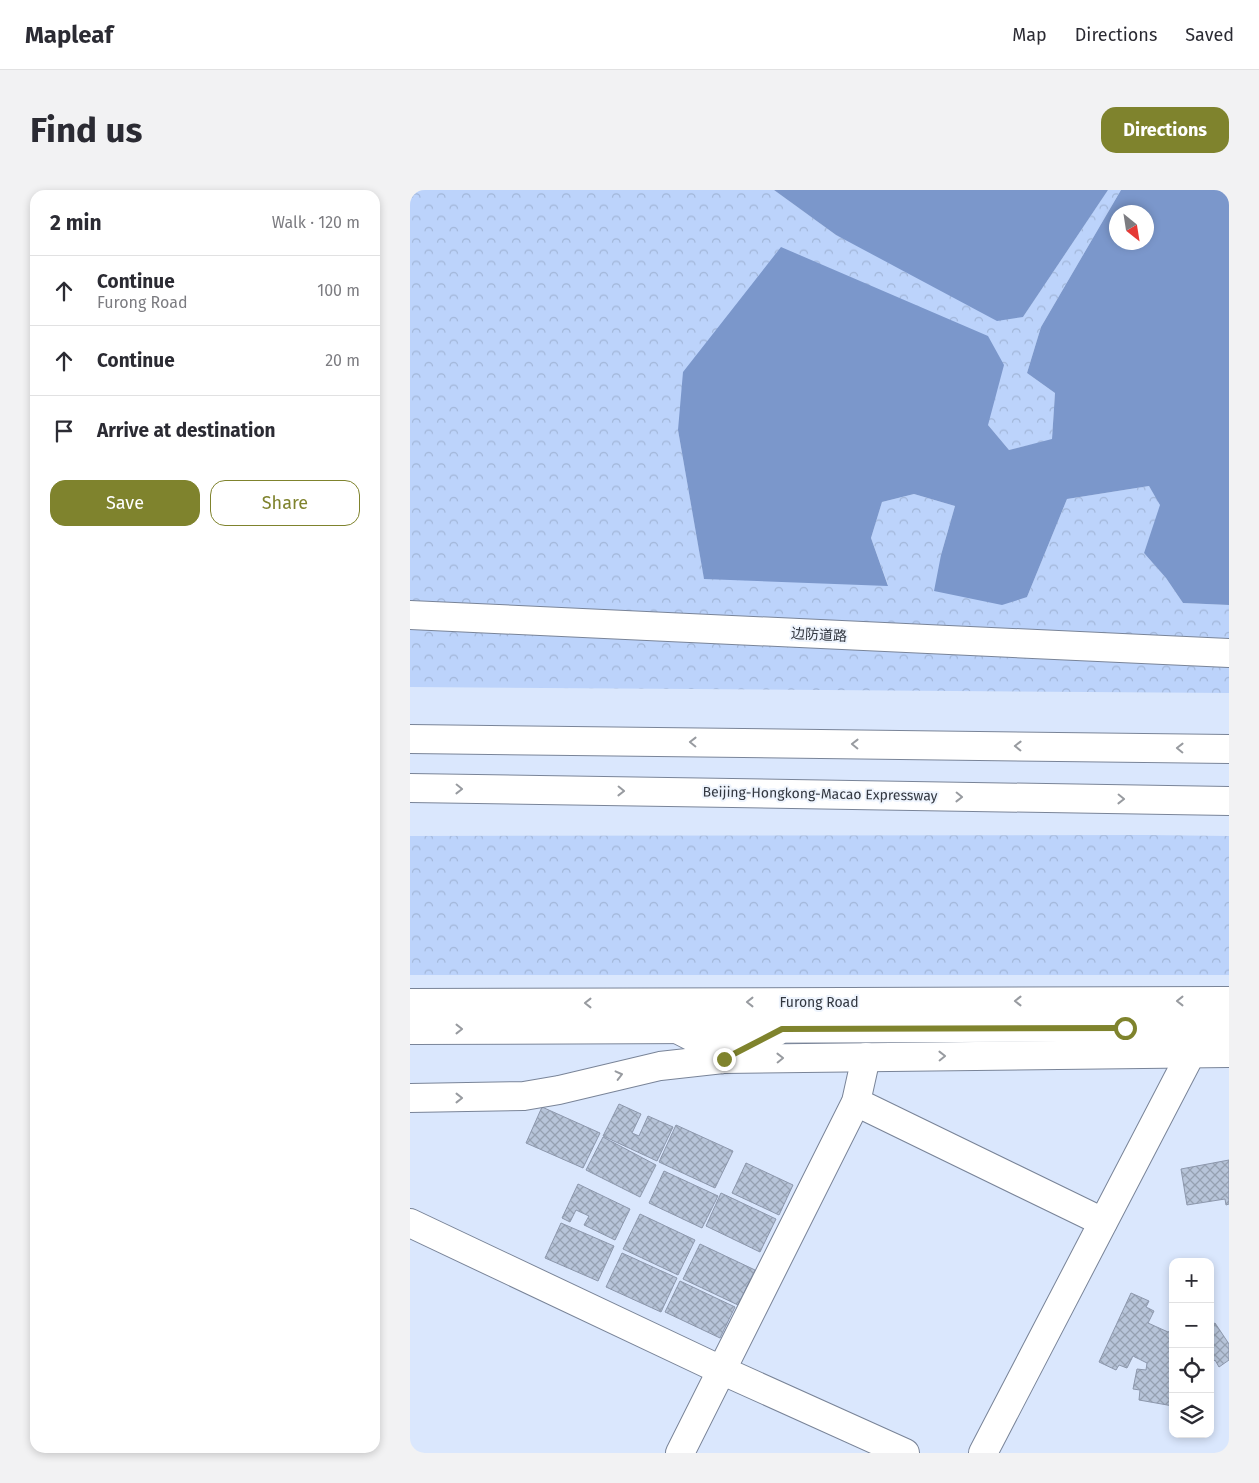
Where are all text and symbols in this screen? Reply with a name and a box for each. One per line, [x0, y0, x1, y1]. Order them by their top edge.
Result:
text: Mapleaf [25, 21, 113, 49]
text: Map [1012, 24, 1047, 46]
text: Directions [1075, 24, 1157, 46]
text: Saved [1185, 24, 1234, 46]
button: Directions [1101, 107, 1229, 153]
text: Find us [30, 109, 142, 151]
north arrow [1109, 205, 1154, 250]
text: 2 min [50, 210, 102, 236]
text: Walk · 120 m [272, 213, 360, 232]
text: Continue [97, 270, 175, 293]
icon: ahead [50, 277, 78, 305]
text: 100 m [317, 281, 360, 300]
text: Furong Road [97, 293, 187, 312]
icon: ahead [50, 347, 78, 375]
text: Continue [97, 349, 175, 372]
text: 20 m [325, 351, 360, 370]
icon: arrive [50, 417, 78, 445]
text: Arrive at destination [97, 419, 276, 442]
button: Save [50, 480, 200, 526]
button: Share [210, 480, 360, 526]
street label: 边防道路 [791, 625, 847, 645]
one-way arrow [689, 737, 697, 748]
one-way arrow [851, 739, 859, 750]
one-way arrow [1014, 741, 1022, 751]
one-way arrow [1176, 743, 1184, 753]
street label: Beijing-Hongkong-Macao Expressway [702, 783, 938, 805]
one-way arrow [455, 784, 463, 794]
one-way arrow [618, 786, 625, 796]
one-way arrow [955, 792, 963, 802]
one-way arrow [1118, 794, 1125, 804]
street label: Furong Road [779, 994, 859, 1011]
one-way arrow [1014, 996, 1022, 1006]
one-way arrow [1176, 996, 1184, 1006]
one-way arrow [746, 997, 754, 1007]
one-way arrow [584, 998, 592, 1008]
route start [1114, 1017, 1137, 1040]
one-way arrow [455, 1024, 463, 1034]
route end [713, 1048, 736, 1071]
one-way arrow [939, 1051, 947, 1061]
one-way arrow [776, 1053, 784, 1063]
one-way arrow [614, 1070, 622, 1080]
one-way arrow [455, 1093, 463, 1103]
map controls [1169, 1258, 1214, 1438]
button: + [1169, 1258, 1214, 1303]
button: − [1169, 1303, 1214, 1348]
button: locate [1169, 1348, 1214, 1393]
button: layers [1169, 1393, 1214, 1438]

